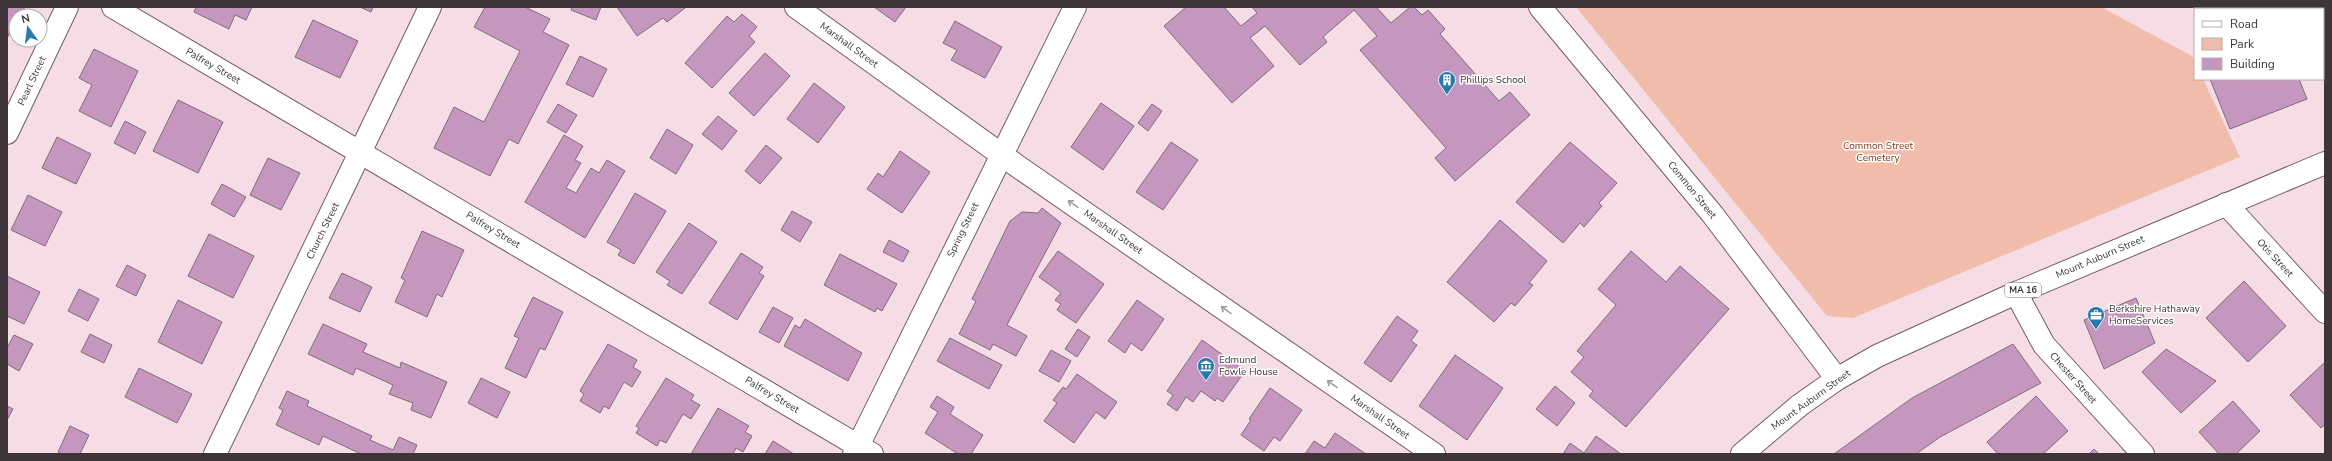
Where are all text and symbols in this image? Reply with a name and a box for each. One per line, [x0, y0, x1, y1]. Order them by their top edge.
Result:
north arrow [8, 8, 48, 48]
legend [2194, 8, 2324, 80]
text: N [20, 11, 32, 27]
text: Road [2230, 16, 2258, 32]
street label: Marshall Street [817, 19, 881, 71]
text: Park [2230, 36, 2255, 52]
street label: Palfrey Street [183, 45, 244, 88]
street label: Pearl Street [14, 54, 50, 108]
text: Building [2230, 56, 2275, 72]
building icon: Phillips School [1437, 70, 1457, 95]
place label: Phillips School [1460, 73, 1526, 87]
park label: Common Street Cemetery [1843, 139, 1914, 165]
street label: Common Street [1664, 158, 1720, 222]
street label: Church Street [303, 200, 343, 262]
street label: Spring Street [944, 200, 983, 260]
one-way arrow [1067, 200, 1078, 208]
street label: Marshall Street [1081, 206, 1146, 258]
street label: Palfrey Street [463, 208, 523, 252]
street label: Mount Auburn Street [2054, 232, 2147, 282]
street label: Otis Street [2253, 236, 2297, 281]
road number: MA 16 [2005, 283, 2041, 297]
place label: Berkshire Hathaway HomeServices [2109, 302, 2201, 328]
office icon: Berkshire Hathaway HomeServices [2086, 305, 2106, 330]
one-way arrow [1220, 306, 1231, 314]
street label: Chester Street [2046, 349, 2100, 407]
place label: Edmund Fowle House [1219, 353, 1278, 379]
museum icon: Edmund Fowle House [1196, 356, 1216, 381]
street label: Mount Auburn Street [1768, 366, 1854, 434]
street label: Palfrey Street [742, 373, 802, 417]
one-way arrow [1327, 380, 1338, 388]
street label: Marshall Street [1348, 391, 1413, 443]

